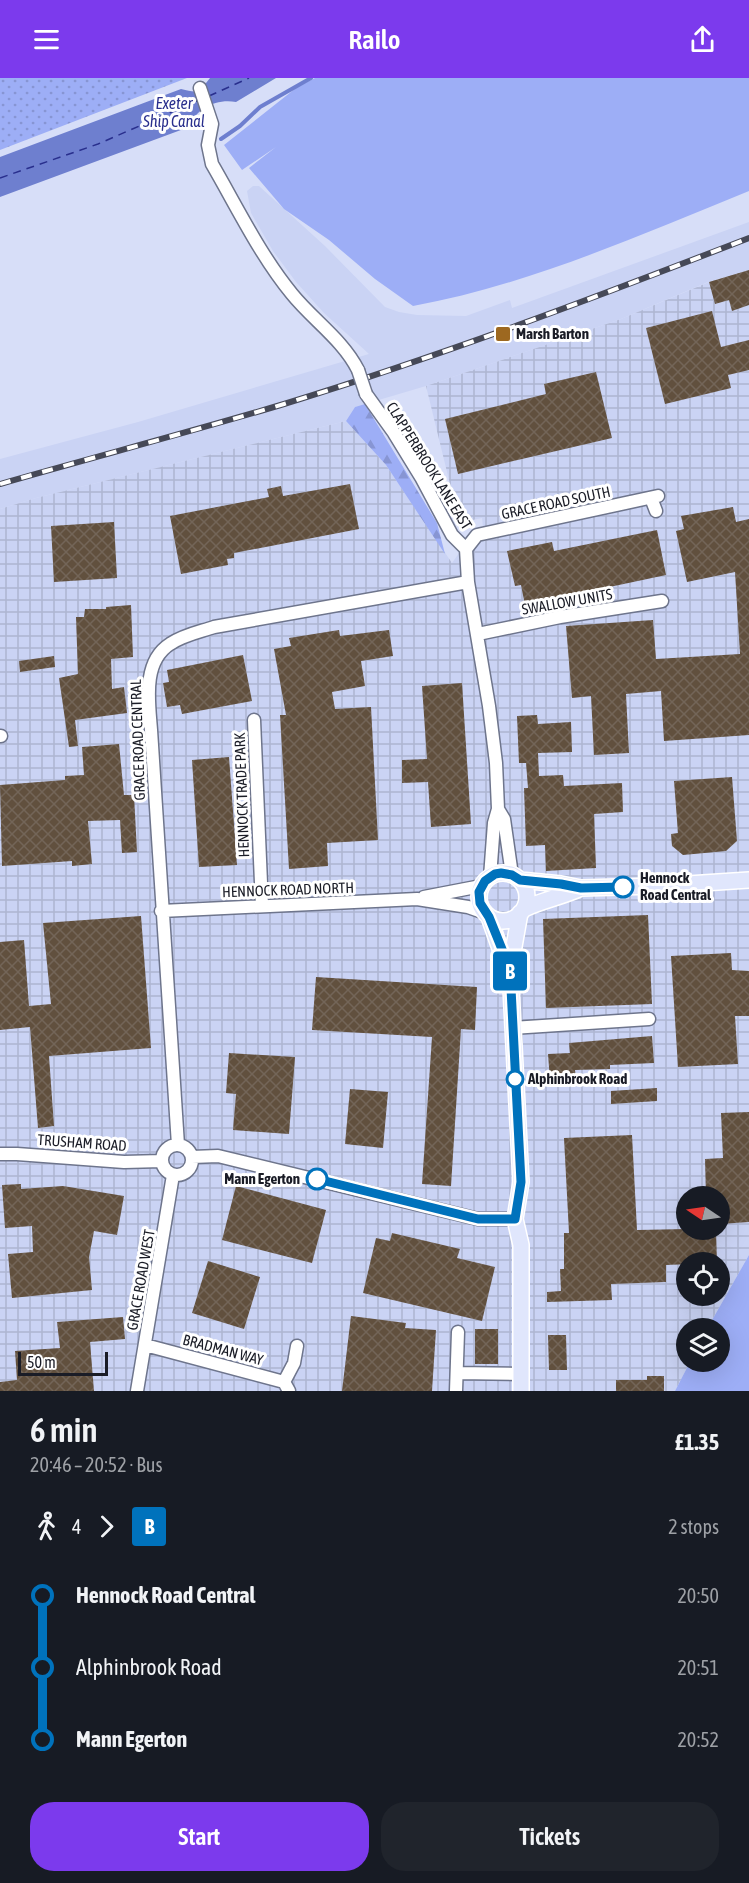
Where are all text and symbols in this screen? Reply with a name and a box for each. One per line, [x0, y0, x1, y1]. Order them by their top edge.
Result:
icon: menu [30, 23, 63, 56]
icon: share [686, 23, 719, 56]
text: Railo [349, 24, 400, 55]
water label: Exeter Ship Canal [142, 94, 205, 131]
marker: Marsh Barton [494, 325, 512, 343]
place label: Marsh Barton [516, 325, 589, 342]
street label: CLAPPERBROOK LANE EAST [383, 399, 476, 533]
street label: GRACE ROAD SOUTH [500, 483, 612, 522]
street label: SWALLOW UNITS [520, 585, 613, 618]
street label: GRACE ROAD CENTRAL [127, 679, 148, 801]
street label: HENNOCK TRADE PARK [231, 732, 252, 858]
place label: Hennock Road Central [640, 869, 712, 903]
marker: Hennock Road Central [612, 876, 634, 898]
street label: HENNOCK ROAD NORTH [222, 879, 354, 900]
line badge: B [490, 952, 530, 990]
text: B [505, 959, 515, 983]
marker: Alphinbrook Road [506, 1070, 524, 1088]
place label: Alphinbrook Road [527, 1070, 627, 1087]
street label: TRUSHAM ROAD [37, 1131, 127, 1154]
marker: Mann Egerton [306, 1168, 328, 1190]
place label: Mann Egerton [224, 1170, 300, 1187]
north arrow [676, 1186, 730, 1240]
map controls [676, 1186, 730, 1372]
street label: GRACE ROAD WEST [123, 1228, 158, 1332]
button: locate [676, 1252, 730, 1306]
button: layers [676, 1318, 730, 1372]
street label: BRADMAN WAY [181, 1331, 265, 1368]
scale bar [18, 1349, 108, 1376]
text: 50 m [27, 1353, 56, 1371]
text: 6 min [30, 1411, 97, 1449]
text: £1.35 [675, 1429, 719, 1455]
text: 20:46 – 20:52 · Bus [30, 1453, 163, 1476]
icon: walk [30, 1510, 63, 1543]
icon: forward [90, 1510, 123, 1543]
text: B [144, 1514, 154, 1538]
text: 4 [72, 1515, 81, 1538]
text: 2 stops [668, 1515, 719, 1538]
text: Hennock Road Central [76, 1582, 255, 1608]
text: 20:50 [677, 1584, 719, 1607]
text: Alphinbrook Road [76, 1654, 222, 1680]
text: 20:51 [677, 1656, 719, 1679]
text: Mann Egerton [76, 1726, 187, 1752]
text: 20:52 [677, 1728, 719, 1751]
button: Start [30, 1802, 369, 1871]
button: Tickets [381, 1802, 719, 1871]

